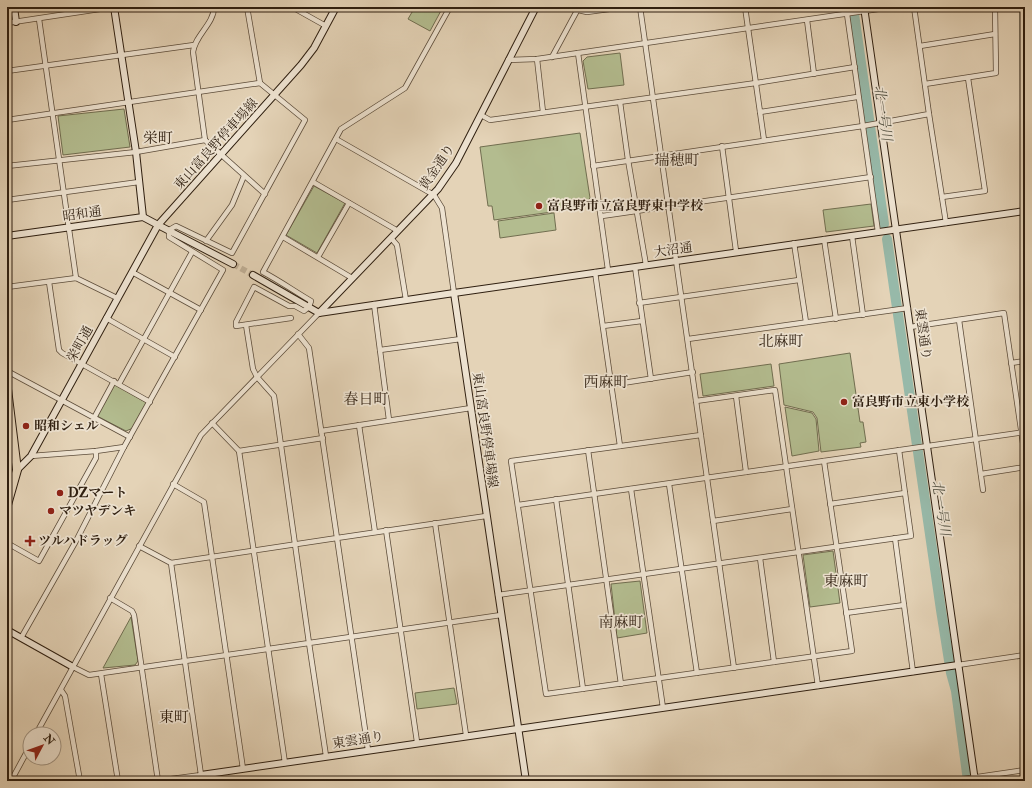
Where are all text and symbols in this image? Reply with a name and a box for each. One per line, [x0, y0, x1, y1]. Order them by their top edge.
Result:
water label: 北一号川 [871, 84, 896, 144]
street label: 東山富良野停車場線 [171, 95, 261, 193]
district label: 栄町 [143, 129, 173, 148]
street label: 黄金通り [416, 141, 458, 193]
district label: 瑞穂町 [654, 151, 700, 170]
place label: 富良野市立富良野東中学校 [547, 198, 704, 214]
marker: 富良野市立富良野東中学校 [534, 201, 544, 211]
street label: 昭和通 [62, 203, 102, 225]
street label: 大沼通 [653, 239, 693, 261]
street label: 東雲通り [911, 307, 935, 361]
street label: 栄町通 [64, 323, 96, 365]
district label: 北麻町 [758, 332, 804, 351]
street label: 東山富良野停車場線 [469, 371, 501, 489]
district label: 西麻町 [583, 373, 629, 392]
district label: 春日町 [343, 390, 389, 409]
place label: 富良野市立東小学校 [852, 394, 970, 410]
marker: 富良野市立東小学校 [839, 397, 849, 407]
place label: 昭和シェル [34, 418, 99, 434]
marker: 昭和シェル [21, 421, 31, 431]
water label: 北一号川 [928, 479, 954, 539]
place label: DZマート [68, 485, 127, 501]
marker: DZマート [55, 488, 65, 498]
place label: マツヤデンキ [59, 503, 136, 519]
marker: マツヤデンキ [46, 506, 56, 516]
place label: ツルハドラッグ [38, 533, 128, 549]
marker: ツルハドラッグ [25, 536, 35, 546]
district label: 東麻町 [823, 572, 869, 591]
district label: 南麻町 [598, 613, 644, 632]
district label: 東町 [159, 708, 189, 727]
north arrow [22, 726, 62, 766]
street label: 東雲通り [331, 728, 385, 752]
text: N [40, 731, 58, 749]

